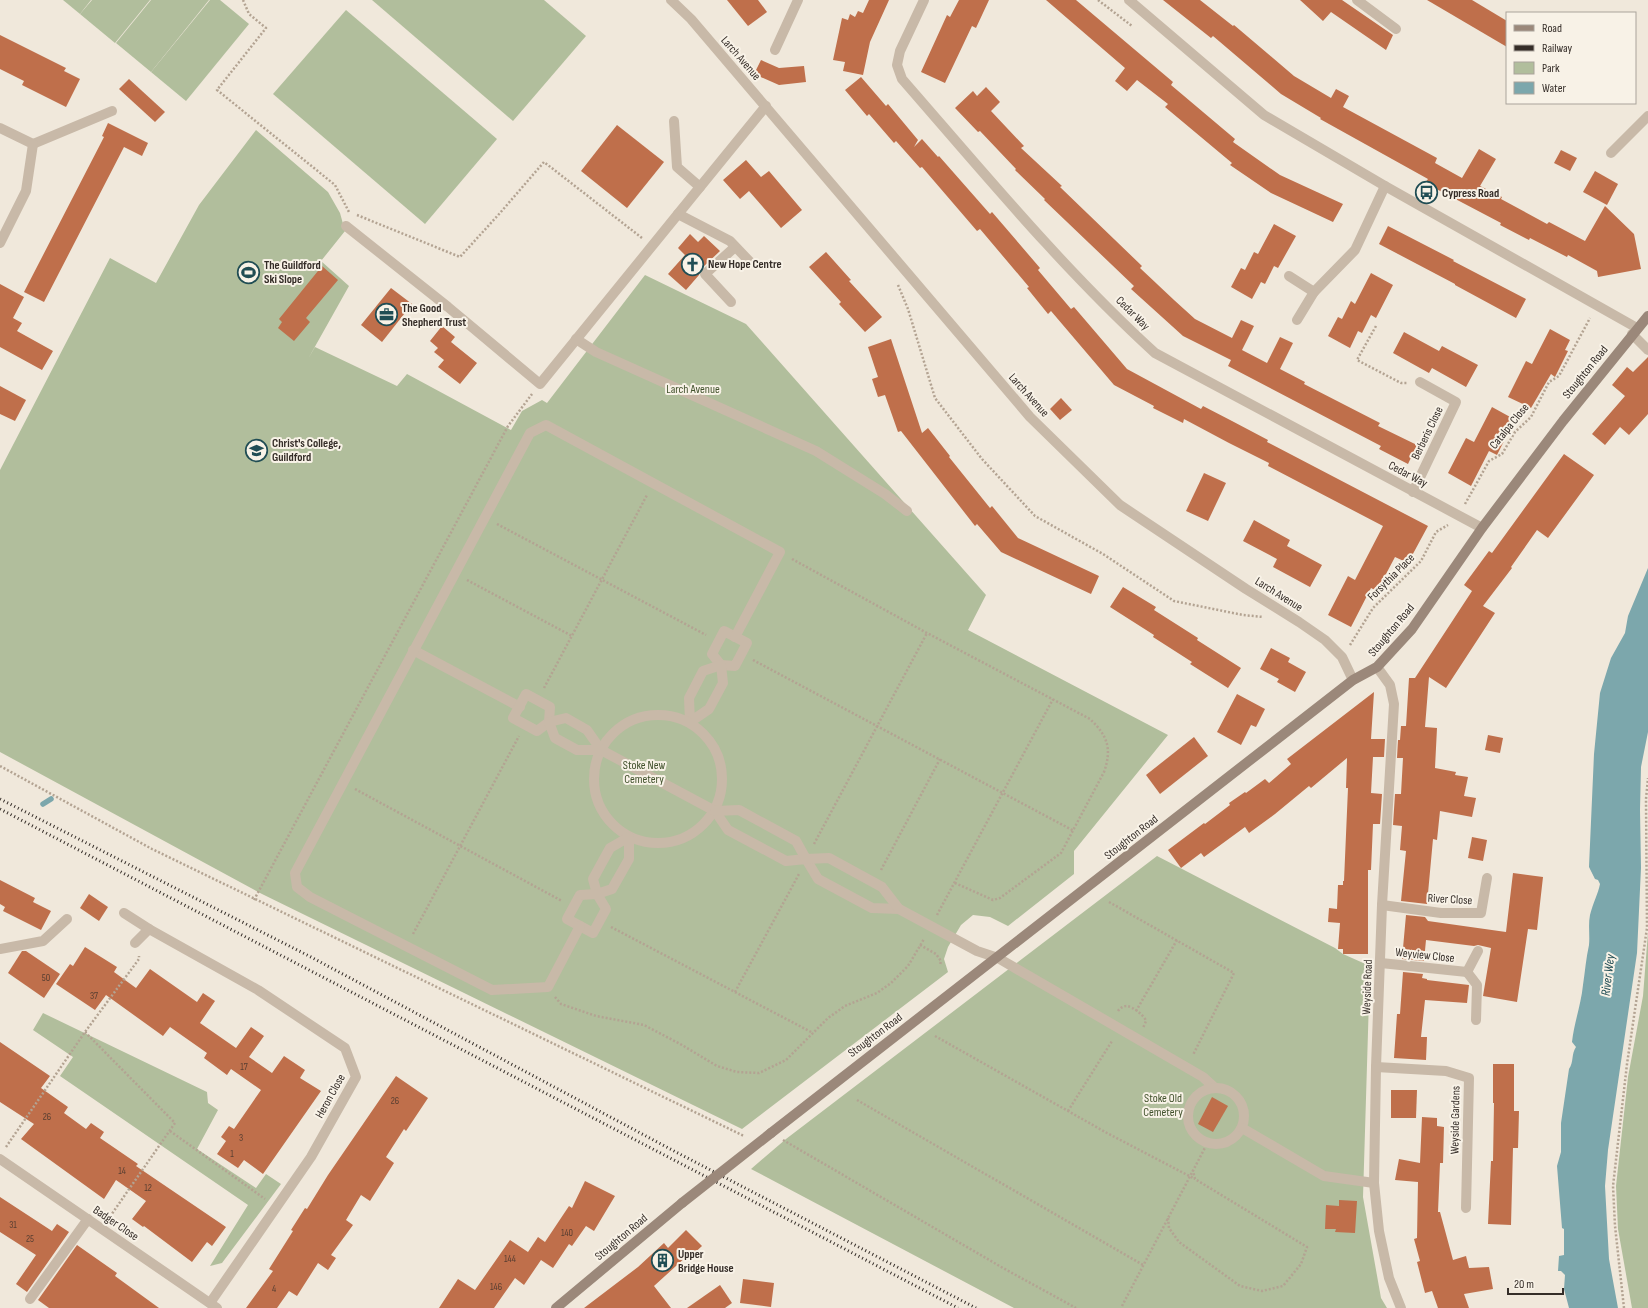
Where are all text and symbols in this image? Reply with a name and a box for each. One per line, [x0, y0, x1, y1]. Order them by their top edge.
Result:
legend [1506, 12, 1636, 104]
text: Road [1542, 21, 1562, 36]
street label: Larch Avenue [717, 33, 764, 84]
text: Railway [1542, 41, 1573, 56]
text: Park [1542, 61, 1560, 76]
text: Water [1542, 81, 1566, 96]
bus stop icon: Cypress Road [1414, 180, 1440, 206]
place label: Cypress Road [1442, 186, 1499, 201]
church icon: New Hope Centre [679, 251, 705, 277]
place label: New Hope Centre [708, 257, 782, 272]
place label: The Guildford Ski Slope [264, 258, 321, 287]
sports icon: The Guildford Ski Slope [235, 259, 261, 285]
street label: Cedar Way [1112, 293, 1153, 334]
place label: The Good Shepherd Trust [402, 301, 466, 330]
office icon: The Good Shepherd Trust [373, 302, 399, 328]
street label: Stoughton Road [1559, 343, 1611, 402]
street label: Larch Avenue [1005, 370, 1052, 420]
park label: Larch Avenue [666, 382, 720, 397]
street label: Catalpa Close [1486, 400, 1532, 452]
street label: Berberis Close [1408, 404, 1447, 462]
place label: Christ's College, Guildford [272, 436, 341, 465]
school or university icon: Christ's College, Guildford [243, 437, 269, 463]
street label: Cedar Way [1386, 458, 1430, 491]
street label: Forsythia Place [1365, 550, 1418, 604]
street label: Larch Avenue [1252, 574, 1306, 615]
street label: Stoughton Road [1365, 601, 1418, 660]
park label: Stoke New Cemetery [623, 758, 665, 787]
street label: Stoughton Road [1101, 812, 1161, 863]
street label: River Close [1427, 891, 1473, 908]
street label: Weyview Close [1395, 945, 1455, 966]
water label: River Wey [1598, 952, 1619, 997]
street label: Weyside Road [1359, 959, 1376, 1015]
house number: 50 [42, 972, 50, 984]
house number: 37 [90, 990, 98, 1002]
street label: Stoughton Road [845, 1010, 905, 1061]
house number: 17 [240, 1061, 248, 1073]
street label: Heron Close [312, 1071, 349, 1121]
street label: Weyside Gardens [1447, 1086, 1464, 1154]
park label: Stoke Old Cemetery [1143, 1091, 1183, 1120]
house number: 26 [391, 1095, 399, 1107]
house number: 26 [43, 1111, 51, 1123]
house number: 3 [239, 1132, 243, 1144]
house number: 1 [230, 1148, 234, 1160]
house number: 14 [118, 1165, 126, 1177]
house number: 12 [144, 1182, 152, 1194]
street label: Badger Close [90, 1203, 142, 1244]
street label: Stoughton Road [592, 1211, 651, 1264]
house number: 31 [9, 1219, 17, 1231]
house number: 140 [561, 1227, 573, 1239]
house number: 25 [26, 1233, 34, 1245]
place label: Upper Bridge House [678, 1247, 734, 1276]
building icon: Upper Bridge House [649, 1248, 675, 1274]
house number: 144 [504, 1253, 516, 1265]
scale bar [1508, 1270, 1563, 1296]
text: 20 m [1514, 1277, 1534, 1292]
house number: 146 [490, 1281, 502, 1293]
house number: 4 [272, 1283, 276, 1295]

